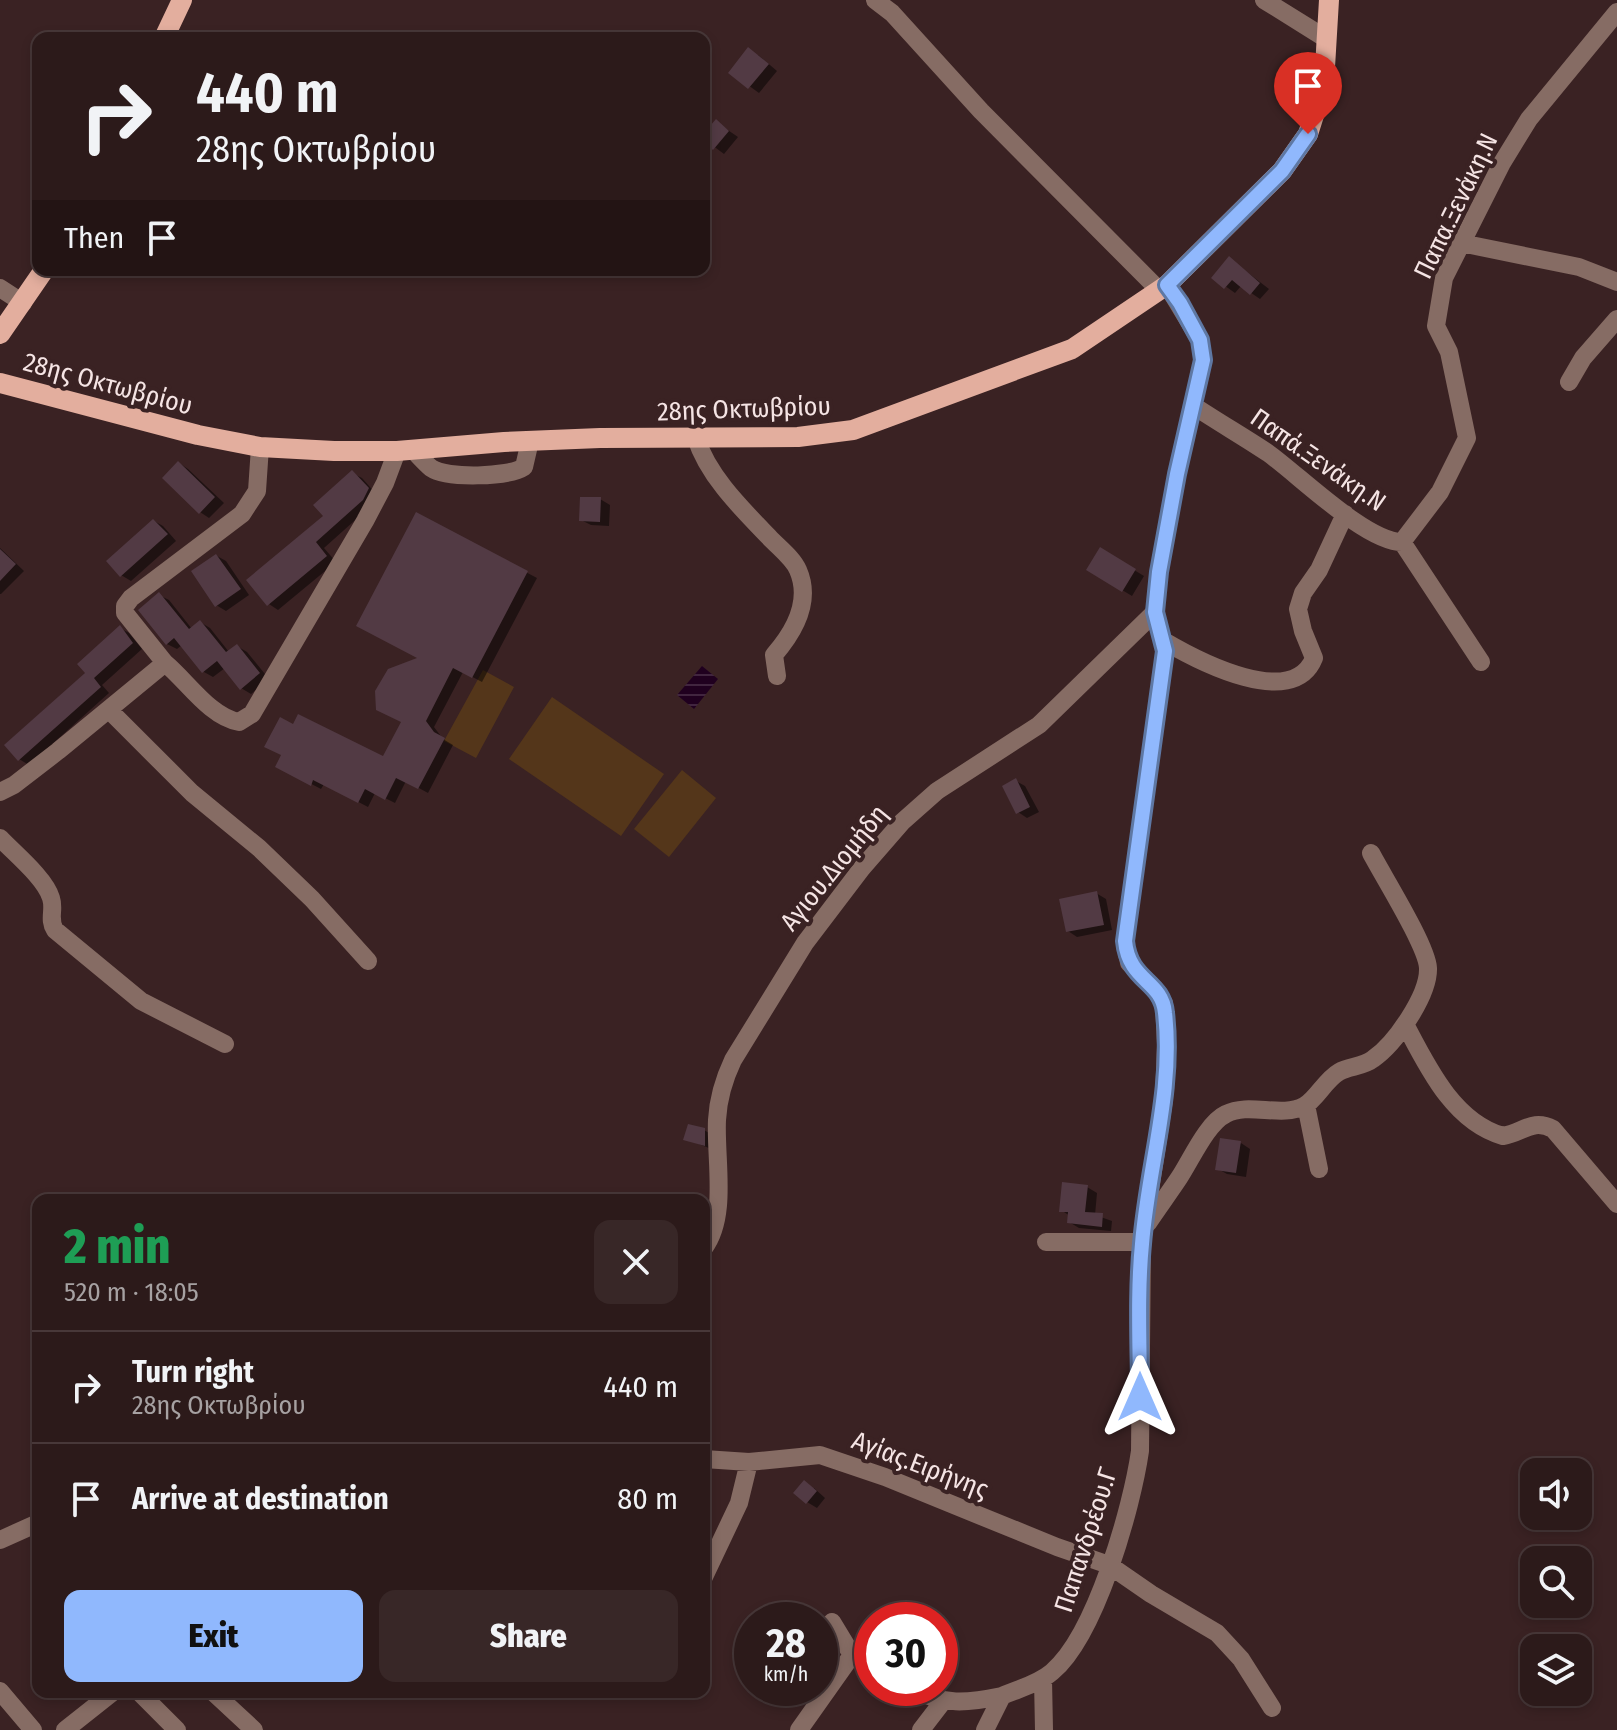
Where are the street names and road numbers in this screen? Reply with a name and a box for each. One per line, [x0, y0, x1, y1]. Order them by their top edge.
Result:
street label: Παπα.Ξενάκη.Ν [1407, 128, 1505, 284]
street label: 28ης Οκτωβρίου [20, 347, 196, 421]
street label: 28ης Οκτωβρίου [657, 390, 831, 428]
street label: Παπά.Ξενάκη.Ν [1244, 402, 1392, 518]
street label: Αγιου.Διομήδη [774, 799, 894, 937]
street label: Αγίας.Ειρήνης [847, 1425, 993, 1505]
street label: Παπανδρέου.Γ [1048, 1464, 1124, 1616]

